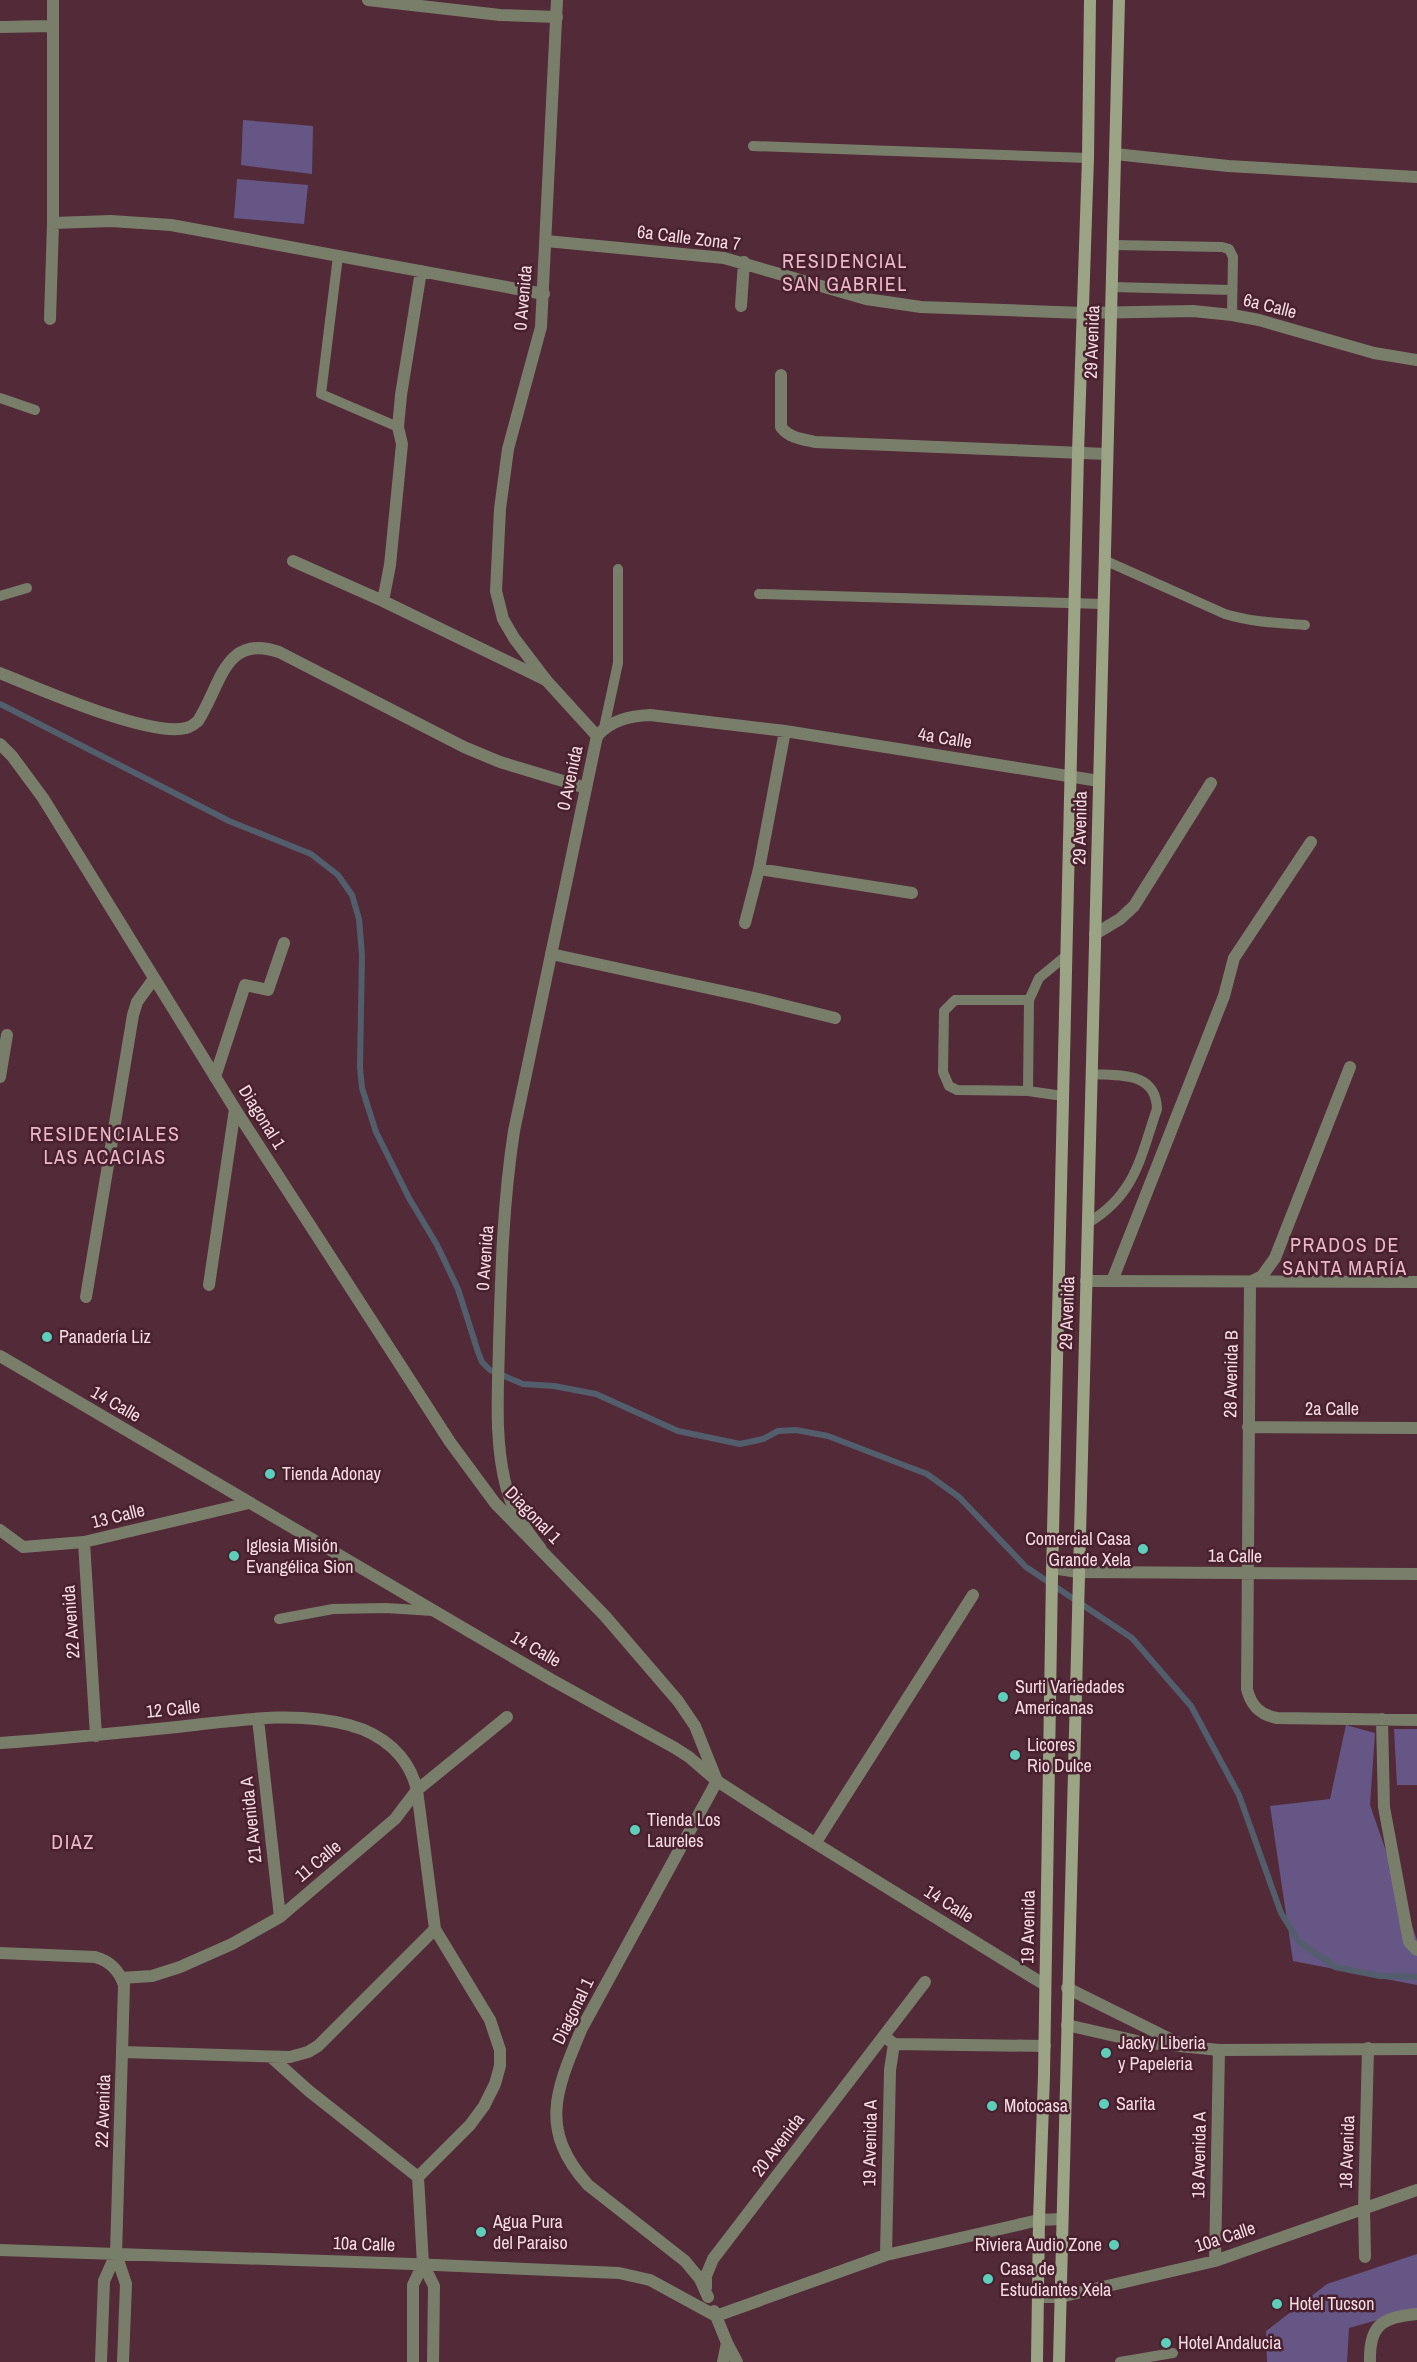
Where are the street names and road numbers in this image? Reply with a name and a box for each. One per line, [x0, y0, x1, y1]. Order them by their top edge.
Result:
street label: 6a Calle Zona 7 [636, 219, 742, 256]
street label: 0 Avenida [507, 264, 538, 332]
street label: 6a Calle [1241, 287, 1299, 324]
street label: 29 Avenida [1078, 305, 1105, 379]
street label: 4a Calle [916, 721, 974, 754]
street label: 0 Avenida [550, 743, 589, 812]
street label: 29 Avenida [1066, 791, 1093, 865]
street label: Diagonal 1 [233, 1080, 292, 1154]
street label: 0 Avenida [470, 1224, 499, 1291]
street label: 29 Avenida [1053, 1276, 1080, 1350]
street label: 28 Avenida B [1217, 1330, 1244, 1418]
street label: 14 Calle [87, 1379, 146, 1428]
street label: 2a Calle [1305, 1396, 1359, 1421]
street label: Diagonal 1 [500, 1480, 568, 1550]
street label: 13 Calle [89, 1497, 147, 1534]
street label: 1a Calle [1208, 1543, 1262, 1568]
street label: 22 Avenida [55, 1584, 86, 1660]
street label: 14 Calle [507, 1624, 566, 1673]
street label: 12 Calle [145, 1693, 201, 1724]
street label: 21 Avenida A [234, 1775, 267, 1865]
street label: 11 Calle [289, 1834, 346, 1887]
street label: 14 Calle [920, 1879, 979, 1929]
street label: 19 Avenida [1014, 1890, 1041, 1964]
street label: Diagonal 1 [546, 1973, 600, 2048]
street label: 22 Avenida [89, 2074, 116, 2148]
street label: 19 Avenida A [856, 2099, 883, 2187]
street label: 20 Avenida [745, 2108, 810, 2182]
street label: 18 Avenida A [1185, 2111, 1212, 2199]
street label: 18 Avenida [1333, 2115, 1360, 2189]
street label: 10a Calle [1191, 2215, 1258, 2258]
street label: 10a Calle [332, 2230, 396, 2257]

